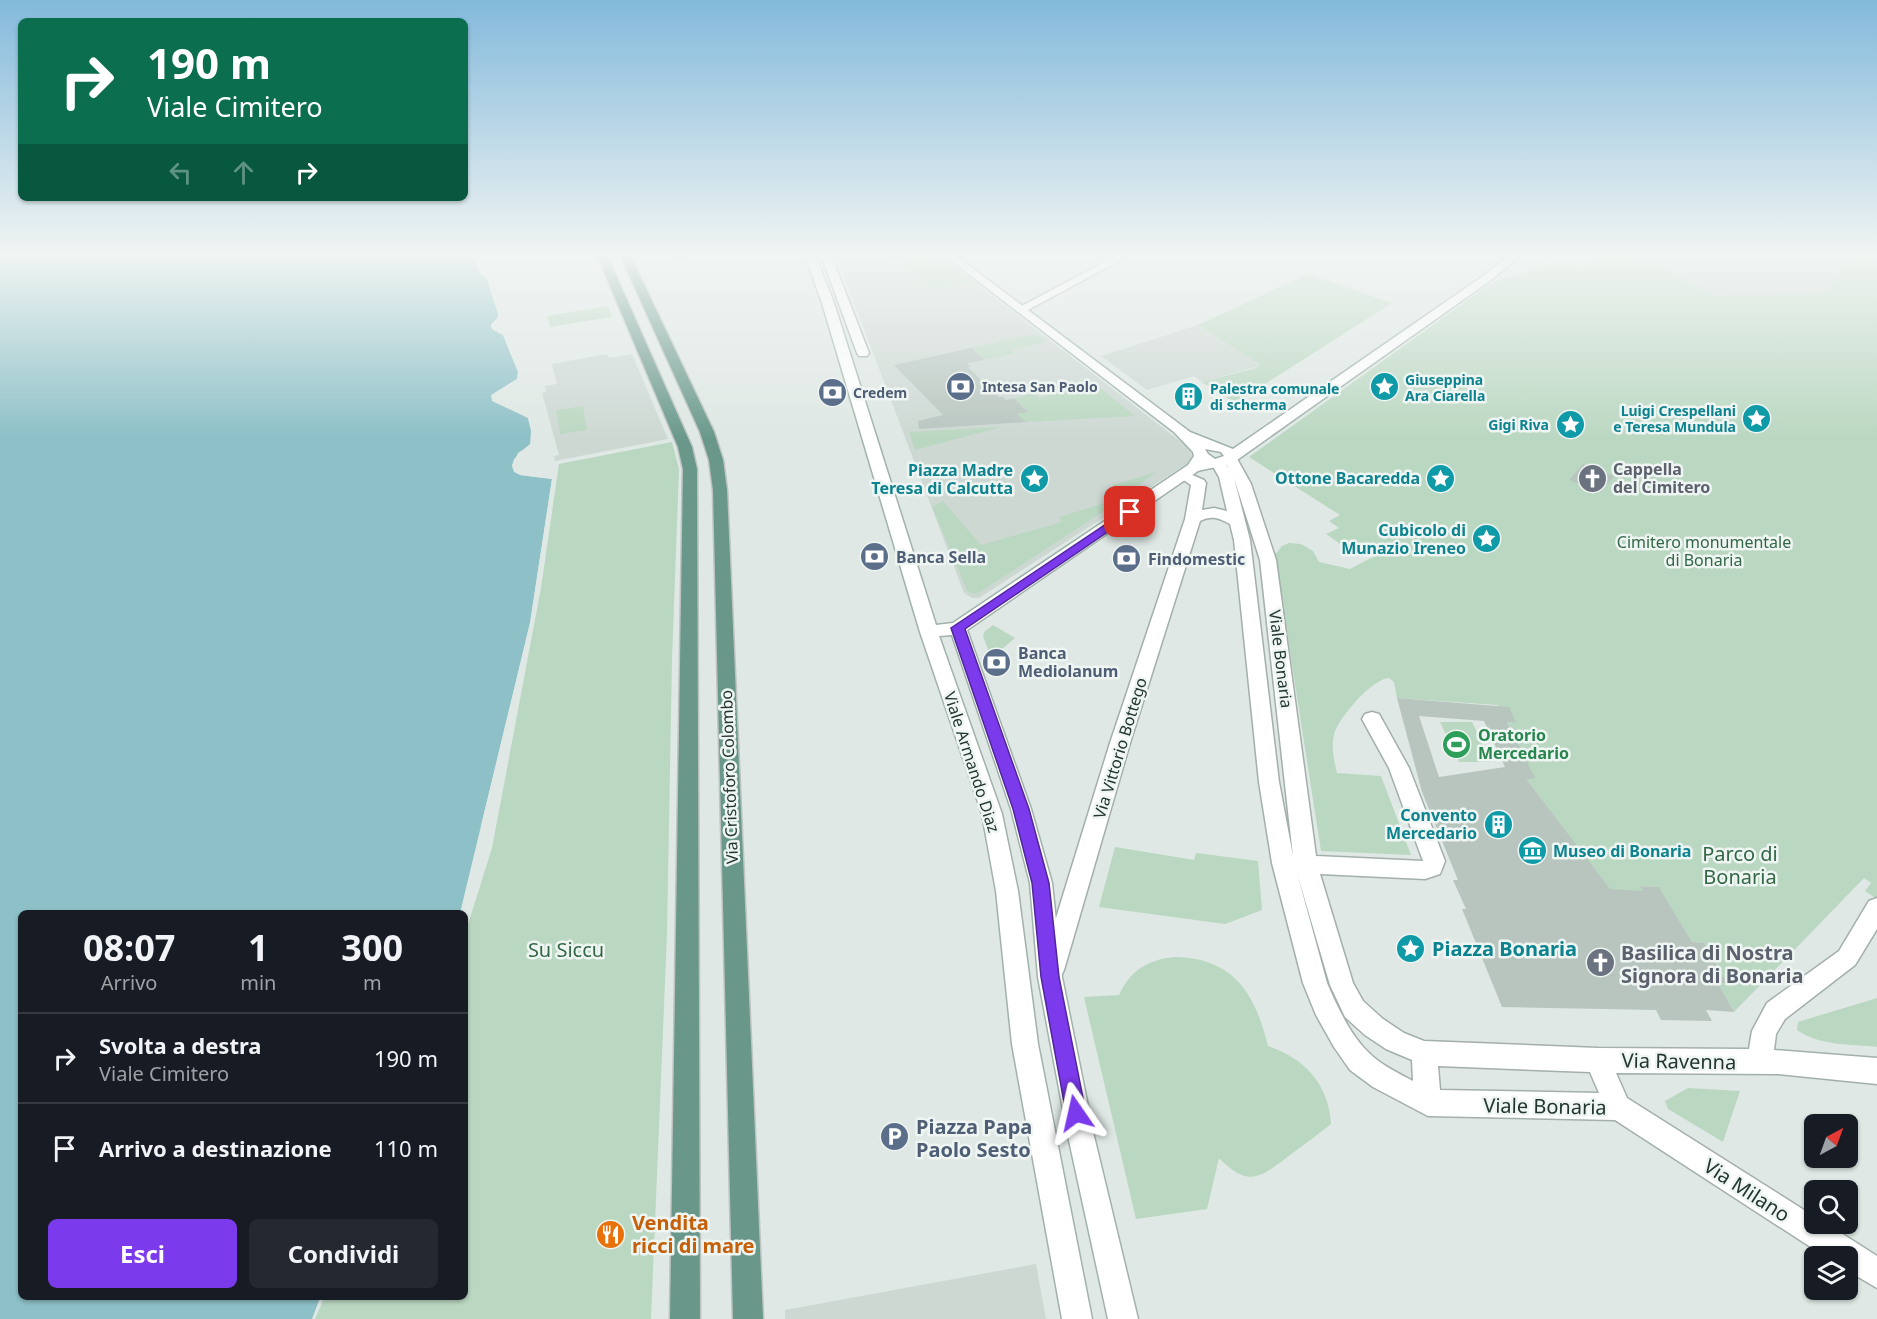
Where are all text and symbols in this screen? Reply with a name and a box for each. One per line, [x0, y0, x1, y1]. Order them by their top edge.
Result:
text: 190 m [147, 34, 271, 91]
icon: right [48, 42, 126, 120]
text: Viale Cimitero [147, 88, 323, 125]
icon: left [164, 156, 197, 189]
icon: ahead [227, 156, 260, 189]
icon: right [290, 156, 323, 189]
bank icon: Intesa San Paolo [945, 370, 977, 402]
place label: Giuseppina Ara Ciarella [1405, 370, 1485, 405]
place icon: Giuseppina Ara Ciarella [1368, 371, 1400, 403]
bank icon: Credem [816, 376, 848, 408]
place label: Intesa San Paolo [982, 377, 1098, 396]
place label: Palestra comunale di scherma [1210, 379, 1339, 414]
building icon: Palestra comunale di scherma [1173, 380, 1205, 412]
place label: Credem [853, 383, 907, 402]
place label: Luigi Crespellani e Teresa Mundula [1613, 401, 1736, 436]
place icon: Luigi Crespellani e Teresa Mundula [1741, 402, 1773, 434]
place icon: Gigi Riva [1554, 408, 1586, 440]
place label: Gigi Riva [1488, 415, 1549, 434]
place label: Cappella del Cimitero [1613, 458, 1710, 498]
place label: Piazza Madre Teresa di Calcutta [871, 459, 1013, 499]
place icon: Ottone Bacaredda [1425, 462, 1457, 494]
church icon: Cappella del Cimitero [1576, 462, 1608, 494]
place icon: Piazza Madre Teresa di Calcutta [1018, 463, 1050, 495]
place label: Ottone Bacaredda [1275, 467, 1420, 489]
pin [1104, 486, 1155, 537]
icon: arrive [1113, 495, 1146, 528]
place label: Cubicolo di Munazio Ireneo [1341, 519, 1466, 559]
place icon: Cubicolo di Munazio Ireneo [1471, 523, 1503, 555]
park label: Cimitero monumentale di Bonaria [1617, 531, 1791, 571]
bank icon: Banca Sella [859, 541, 891, 573]
bank icon: Findomestic [1111, 543, 1143, 575]
place label: Banca Sella [896, 546, 986, 568]
place label: Findomestic [1148, 548, 1245, 570]
street label: Viale Bonaria [1264, 609, 1298, 709]
place label: Banca Mediolanum [1018, 642, 1118, 682]
bank icon: Banca Mediolanum [981, 646, 1013, 678]
street label: Via Vittorio Bottego [1088, 675, 1152, 821]
street label: Viale Armando Diaz [939, 689, 1005, 835]
street label: Via Cristoforo Colombo [715, 690, 743, 864]
place label: Oratorio Mercedario [1478, 724, 1569, 764]
sports icon: Oratorio Mercedario [1441, 728, 1473, 760]
place label: Convento Mercedario [1386, 804, 1477, 844]
building icon: Convento Mercedario [1482, 808, 1514, 840]
museum icon: Museo di Bonaria [1516, 835, 1548, 867]
place label: Museo di Bonaria [1553, 840, 1691, 862]
park label: Parco di Bonaria [1702, 840, 1778, 890]
text: 08:07 [83, 923, 175, 972]
text: 1 [248, 923, 269, 972]
text: 300 [341, 923, 403, 972]
place icon: Piazza Bonaria [1395, 932, 1427, 964]
place label: Piazza Bonaria [1432, 935, 1577, 962]
park label: Su Siccu [528, 936, 604, 963]
place label: Basilica di Nostra Signora di Bonaria [1621, 939, 1803, 989]
church icon: Basilica di Nostra Signora di Bonaria [1584, 947, 1616, 979]
text: Arrivo [101, 969, 157, 996]
text: min [240, 969, 276, 996]
text: m [363, 969, 382, 996]
text: Svolta a destra [99, 1030, 262, 1060]
icon: right [48, 1042, 81, 1075]
text: 190 m [374, 1043, 438, 1073]
street label: Via Ravenna [1621, 1047, 1737, 1075]
text: Viale Cimitero [99, 1060, 229, 1087]
position arrow [1044, 1081, 1108, 1145]
street label: Viale Bonaria [1483, 1091, 1607, 1121]
place label: Piazza Papa Paolo Sesto [916, 1113, 1032, 1163]
north arrow [1804, 1114, 1858, 1168]
map controls [1804, 1114, 1858, 1300]
parking icon: Piazza Papa Paolo Sesto [879, 1121, 911, 1153]
icon: arrive [48, 1132, 81, 1165]
text: Arrivo a destinazione [99, 1133, 332, 1163]
text: 110 m [374, 1133, 438, 1163]
street label: Via Milano [1699, 1152, 1795, 1228]
button: search [1804, 1180, 1858, 1234]
place label: Vendita ricci di mare [632, 1209, 755, 1259]
restaurant icon: Vendita ricci di mare [595, 1218, 627, 1250]
button: Esci [48, 1219, 237, 1288]
button: Condividi [249, 1219, 438, 1288]
button: layers [1804, 1246, 1858, 1300]

